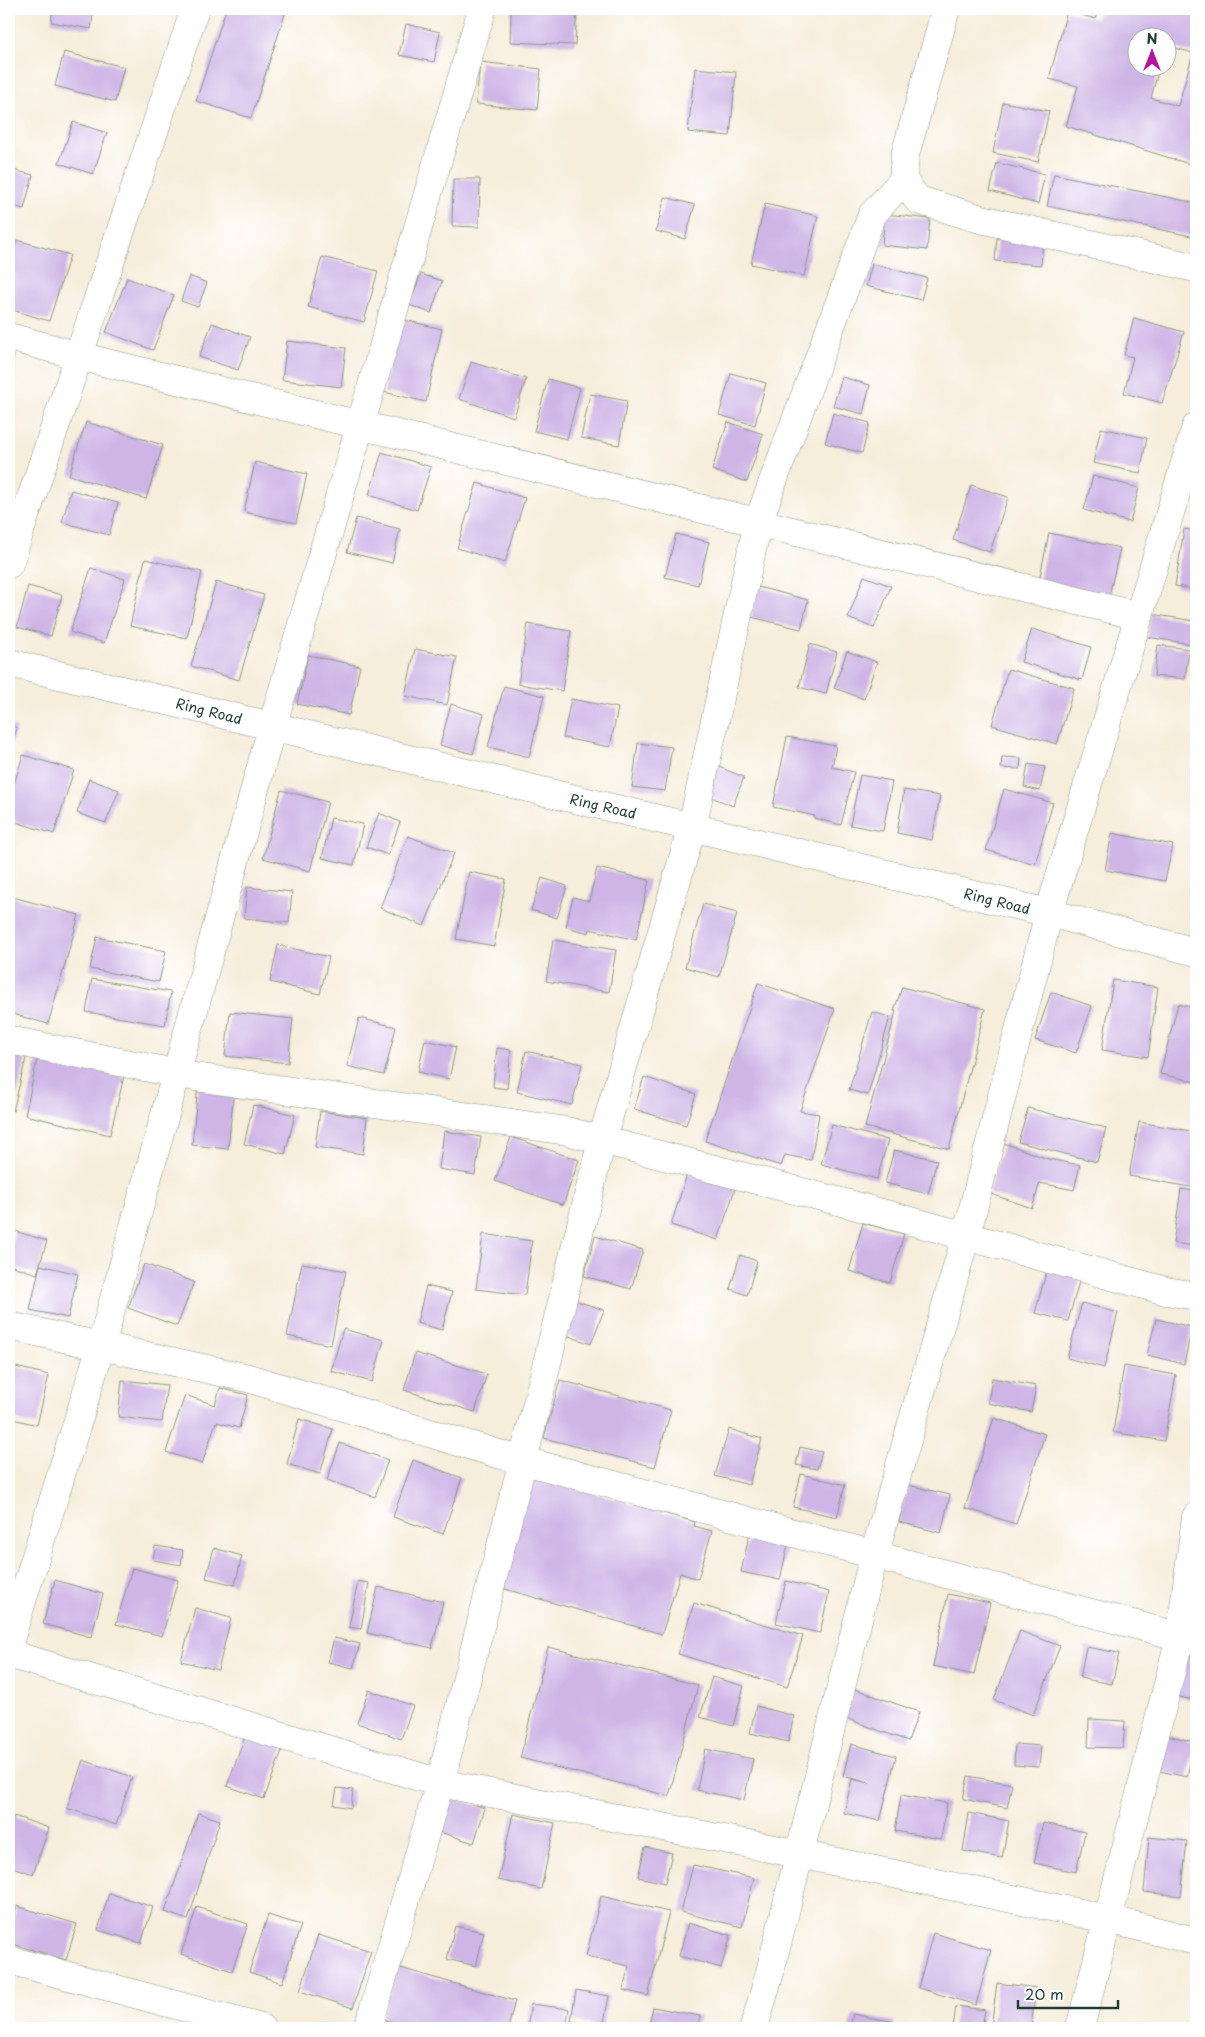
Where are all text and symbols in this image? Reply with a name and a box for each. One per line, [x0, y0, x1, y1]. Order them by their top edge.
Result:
north arrow [1128, 28, 1178, 78]
text: N [1146, 28, 1158, 49]
street label: Ring Road [173, 693, 245, 729]
street label: Ring Road [568, 788, 638, 824]
street label: Ring Road [961, 883, 1033, 919]
scale bar [1018, 1977, 1118, 2009]
text: 20 m [1025, 1982, 1064, 2005]

